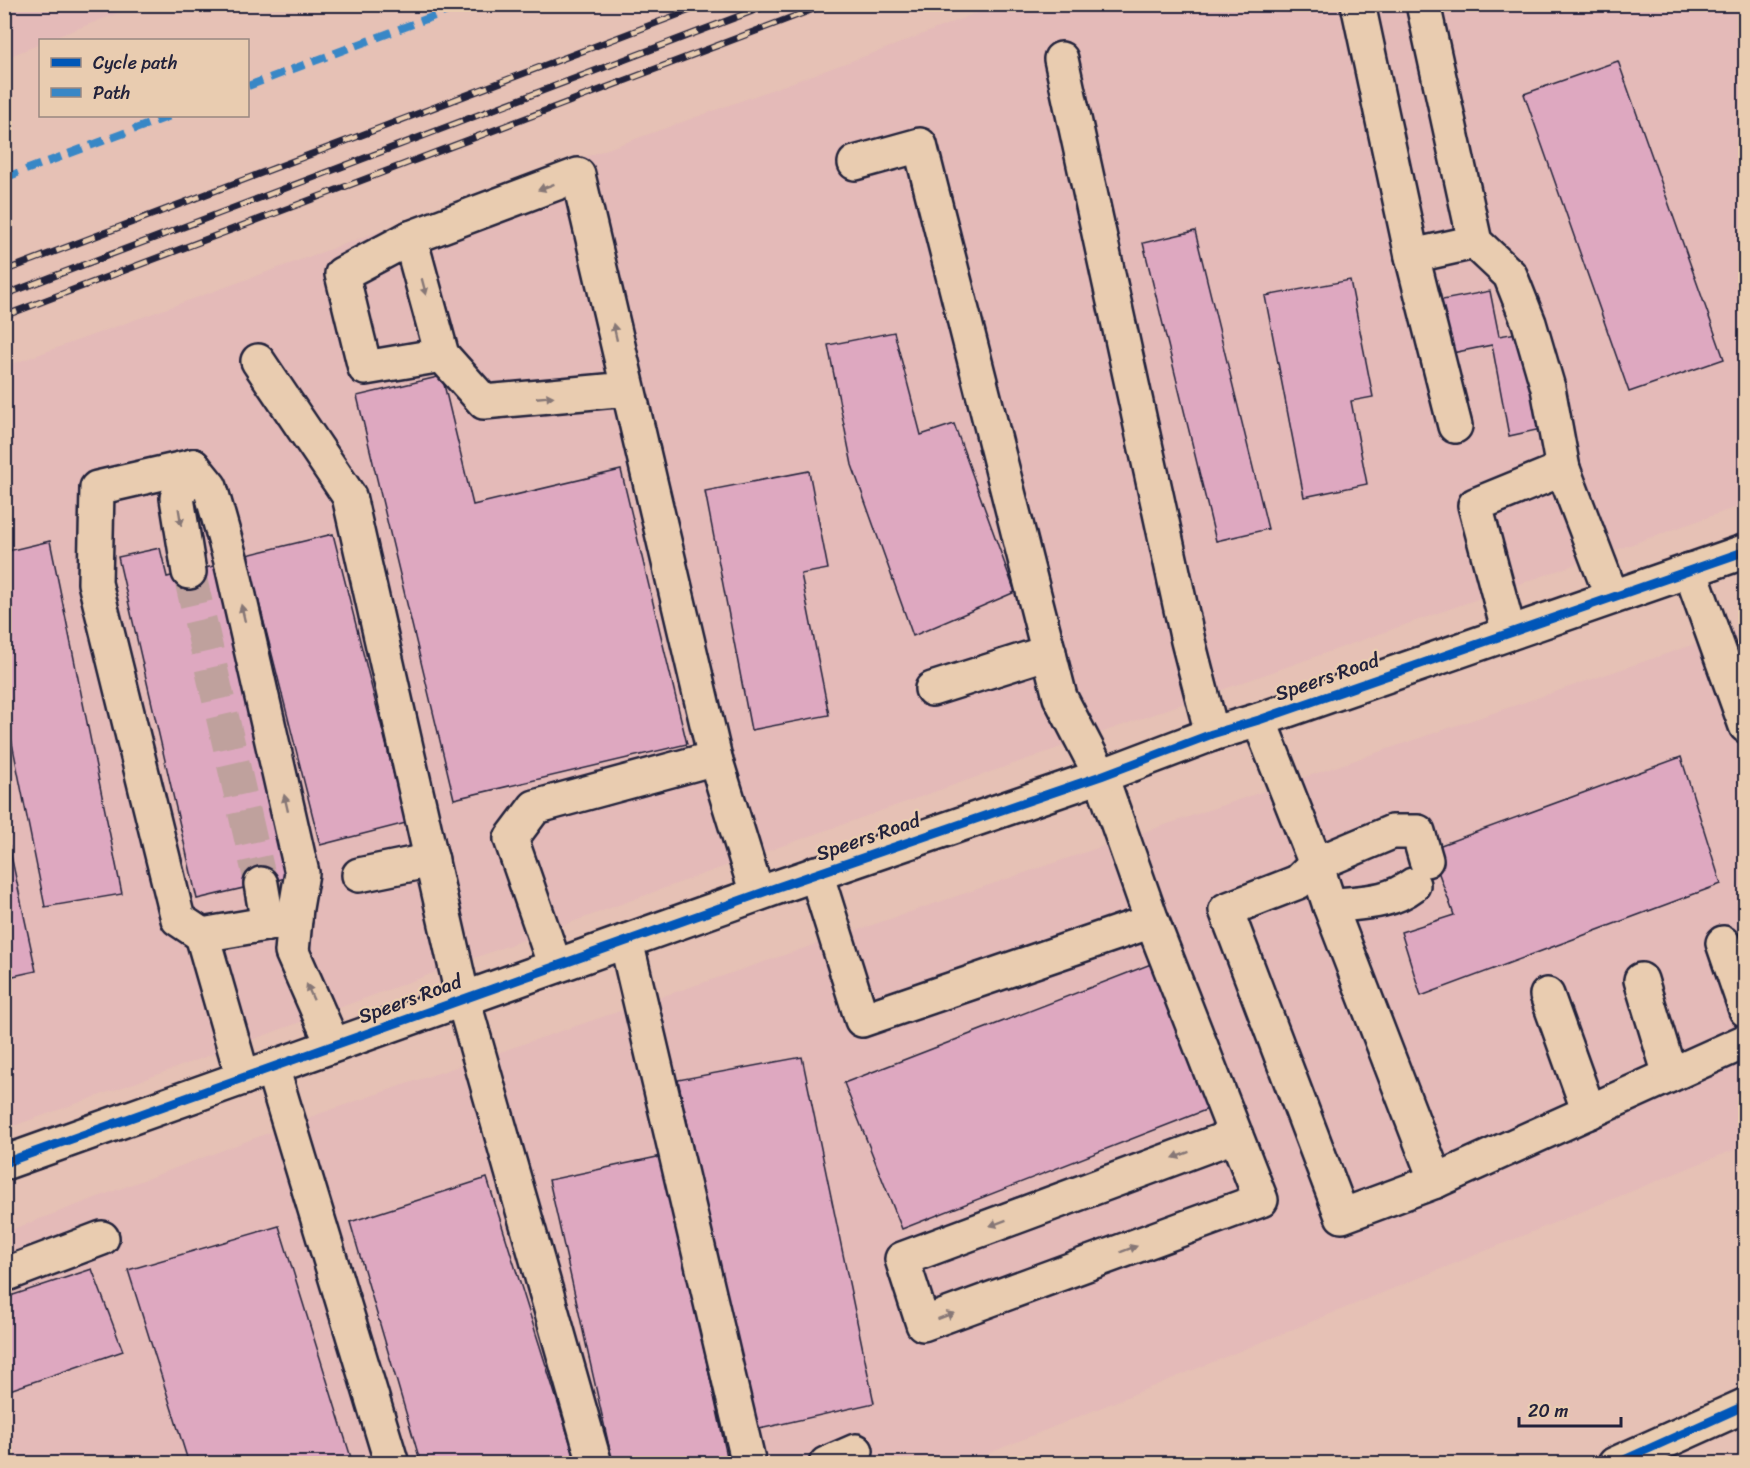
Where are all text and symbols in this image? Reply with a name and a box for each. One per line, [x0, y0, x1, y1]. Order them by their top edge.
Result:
legend [39, 39, 249, 117]
text: Cycle path [93, 47, 177, 79]
text: Path [93, 77, 130, 109]
one-way arrow [537, 183, 555, 193]
one-way arrow [419, 278, 429, 296]
one-way arrow [609, 323, 619, 341]
one-way arrow [535, 392, 554, 402]
one-way arrow [176, 508, 185, 527]
one-way arrow [238, 603, 247, 622]
street label: Speers Road [1270, 642, 1385, 711]
one-way arrow [281, 793, 290, 812]
street label: Speers Road [811, 802, 926, 871]
street label: Speers Road [353, 964, 468, 1034]
one-way arrow [304, 983, 314, 1001]
one-way arrow [1172, 1151, 1190, 1161]
one-way arrow [989, 1219, 1007, 1229]
one-way arrow [1120, 1243, 1138, 1253]
one-way arrow [937, 1310, 955, 1320]
scale bar [1519, 1390, 1621, 1428]
text: 20 m [1528, 1395, 1568, 1427]

